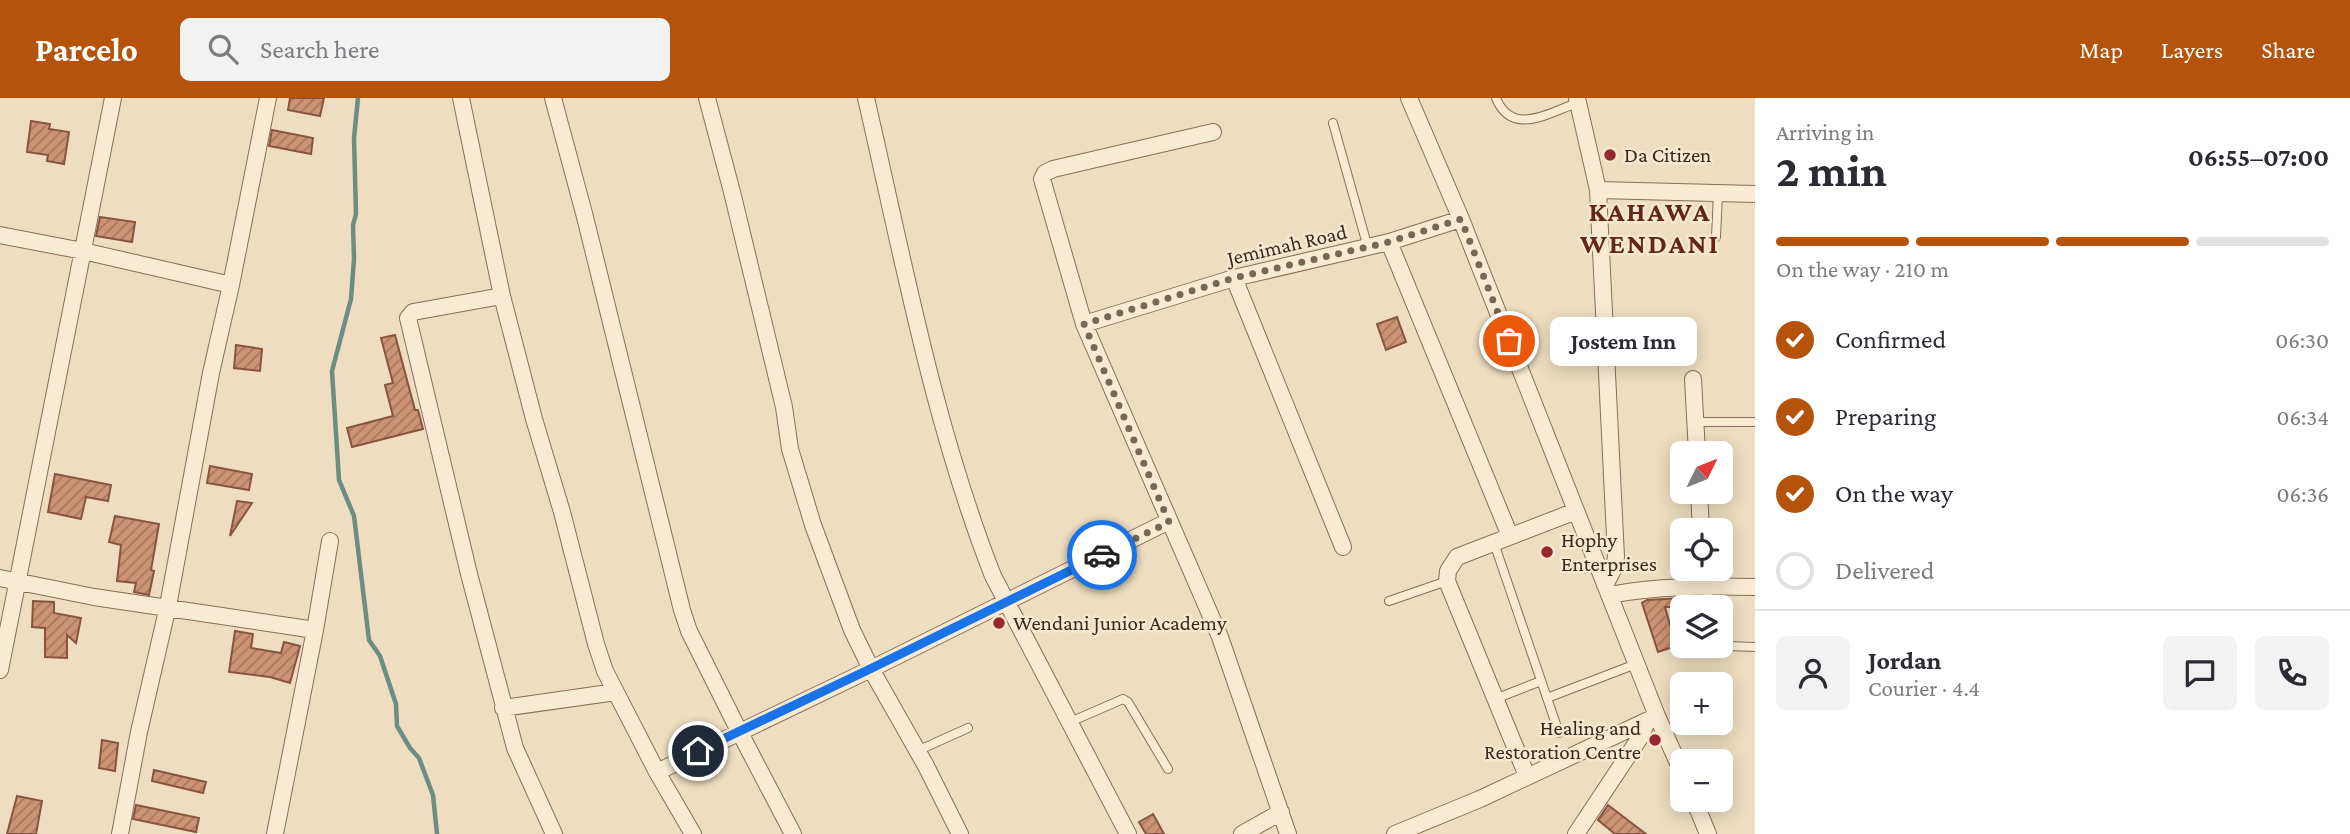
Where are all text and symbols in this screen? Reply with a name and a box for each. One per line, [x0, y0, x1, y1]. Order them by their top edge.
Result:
search box [180, 18, 670, 81]
icon: search [204, 30, 242, 68]
text: Parcelo [35, 31, 138, 68]
text: Search here [260, 35, 379, 64]
text: Map [2079, 36, 2123, 63]
text: Layers [2161, 36, 2223, 63]
text: Share [2261, 36, 2315, 63]
text: Arriving in [1776, 119, 1874, 145]
place label: Da Citizen [1624, 143, 1711, 167]
text: 06:55–07:00 [2188, 143, 2329, 172]
text: 2 min [1776, 145, 1887, 196]
marker: Da Citizen [1602, 147, 1618, 163]
district label: KAHAWA WENDANI [1579, 196, 1720, 259]
street label: Jemimah Road [1223, 220, 1349, 271]
text: On the way · 210 m [1776, 256, 1949, 282]
pin [1479, 311, 1539, 371]
callout: Jostem Inn [1551, 316, 1698, 366]
icon: check [1776, 321, 1814, 359]
icon: bag [1490, 322, 1528, 360]
text: Confirmed [1835, 325, 1946, 354]
text: 06:30 [2275, 327, 2329, 353]
text: Jostem Inn [1571, 328, 1676, 354]
icon: check [1776, 398, 1814, 436]
text: Preparing [1835, 402, 1936, 431]
text: 06:34 [2276, 404, 2329, 430]
north arrow [1670, 441, 1732, 504]
map controls [1670, 441, 1733, 812]
icon: check [1776, 475, 1814, 513]
text: On the way [1835, 479, 1953, 508]
text: 06:36 [2276, 481, 2329, 507]
button: locate [1670, 518, 1733, 581]
courier [1067, 520, 1137, 590]
place label: Hophy Enterprises [1561, 528, 1657, 576]
icon: car [1083, 536, 1121, 574]
marker: Hophy Enterprises [1539, 544, 1555, 560]
text: Delivered [1835, 556, 1934, 585]
button: layers [1670, 595, 1733, 658]
place label: Wendani Junior Academy [1013, 611, 1227, 635]
marker: Wendani Junior Academy [991, 615, 1007, 631]
button: person [1776, 636, 1850, 710]
button: chat [2163, 636, 2237, 710]
button: phone [2255, 636, 2329, 710]
text: Jordan [1868, 646, 1942, 675]
button: + [1670, 672, 1733, 735]
text: Courier · 4.4 [1868, 675, 1980, 701]
place label: Healing and Restoration Centre [1484, 716, 1641, 764]
pin [668, 721, 728, 781]
icon: home [679, 732, 717, 770]
marker: Healing and Restoration Centre [1647, 732, 1663, 748]
button: − [1670, 749, 1733, 812]

